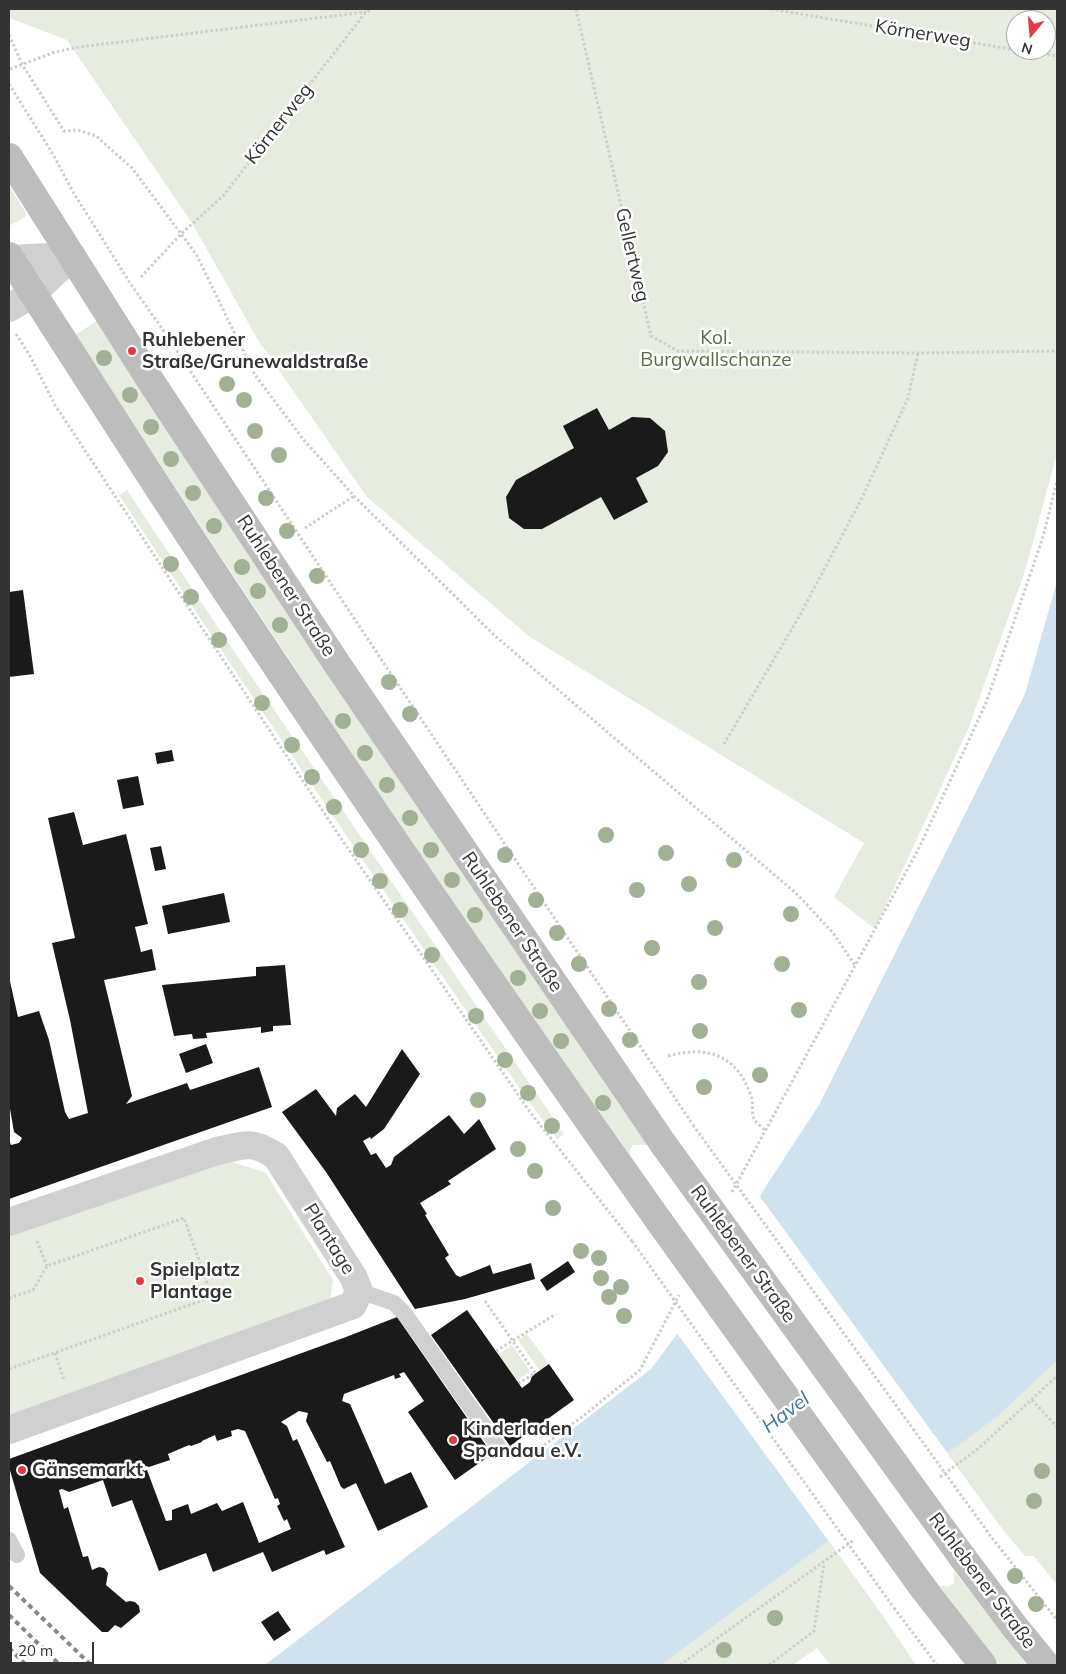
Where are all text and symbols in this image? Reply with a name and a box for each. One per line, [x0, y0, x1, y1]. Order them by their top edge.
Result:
north arrow [1006, 10, 1056, 60]
street label: Körnerweg [873, 15, 973, 53]
text: N [1019, 38, 1035, 59]
street label: Körnerweg [240, 79, 318, 169]
street label: Gellertweg [610, 206, 654, 304]
park label: Kol. Burgwallschanze [640, 327, 792, 371]
place label: Ruhlebener Straße/Grunewaldstraße [142, 329, 368, 373]
marker: Ruhlebener Straße/Grunewaldstraße [126, 345, 138, 357]
street label: Ruhlebener Straße [232, 511, 340, 661]
street label: Ruhlebener Straße [457, 848, 567, 996]
street label: Ruhlebener Straße [686, 1181, 800, 1327]
street label: Plantage [298, 1199, 360, 1279]
place label: Spielplatz Plantage [150, 1259, 240, 1303]
marker: Spielplatz Plantage [134, 1275, 146, 1287]
water label: Havel [757, 1387, 815, 1439]
place label: Kinderladen Spandau e.V. [463, 1418, 582, 1462]
marker: Kinderladen Spandau e.V. [447, 1434, 459, 1446]
place label: Gänsemarkt [32, 1459, 143, 1481]
marker: Gänsemarkt [16, 1464, 28, 1476]
street label: Ruhlebener Straße [923, 1509, 1041, 1653]
scale bar [12, 1632, 96, 1664]
text: 20 m [18, 1641, 53, 1660]

